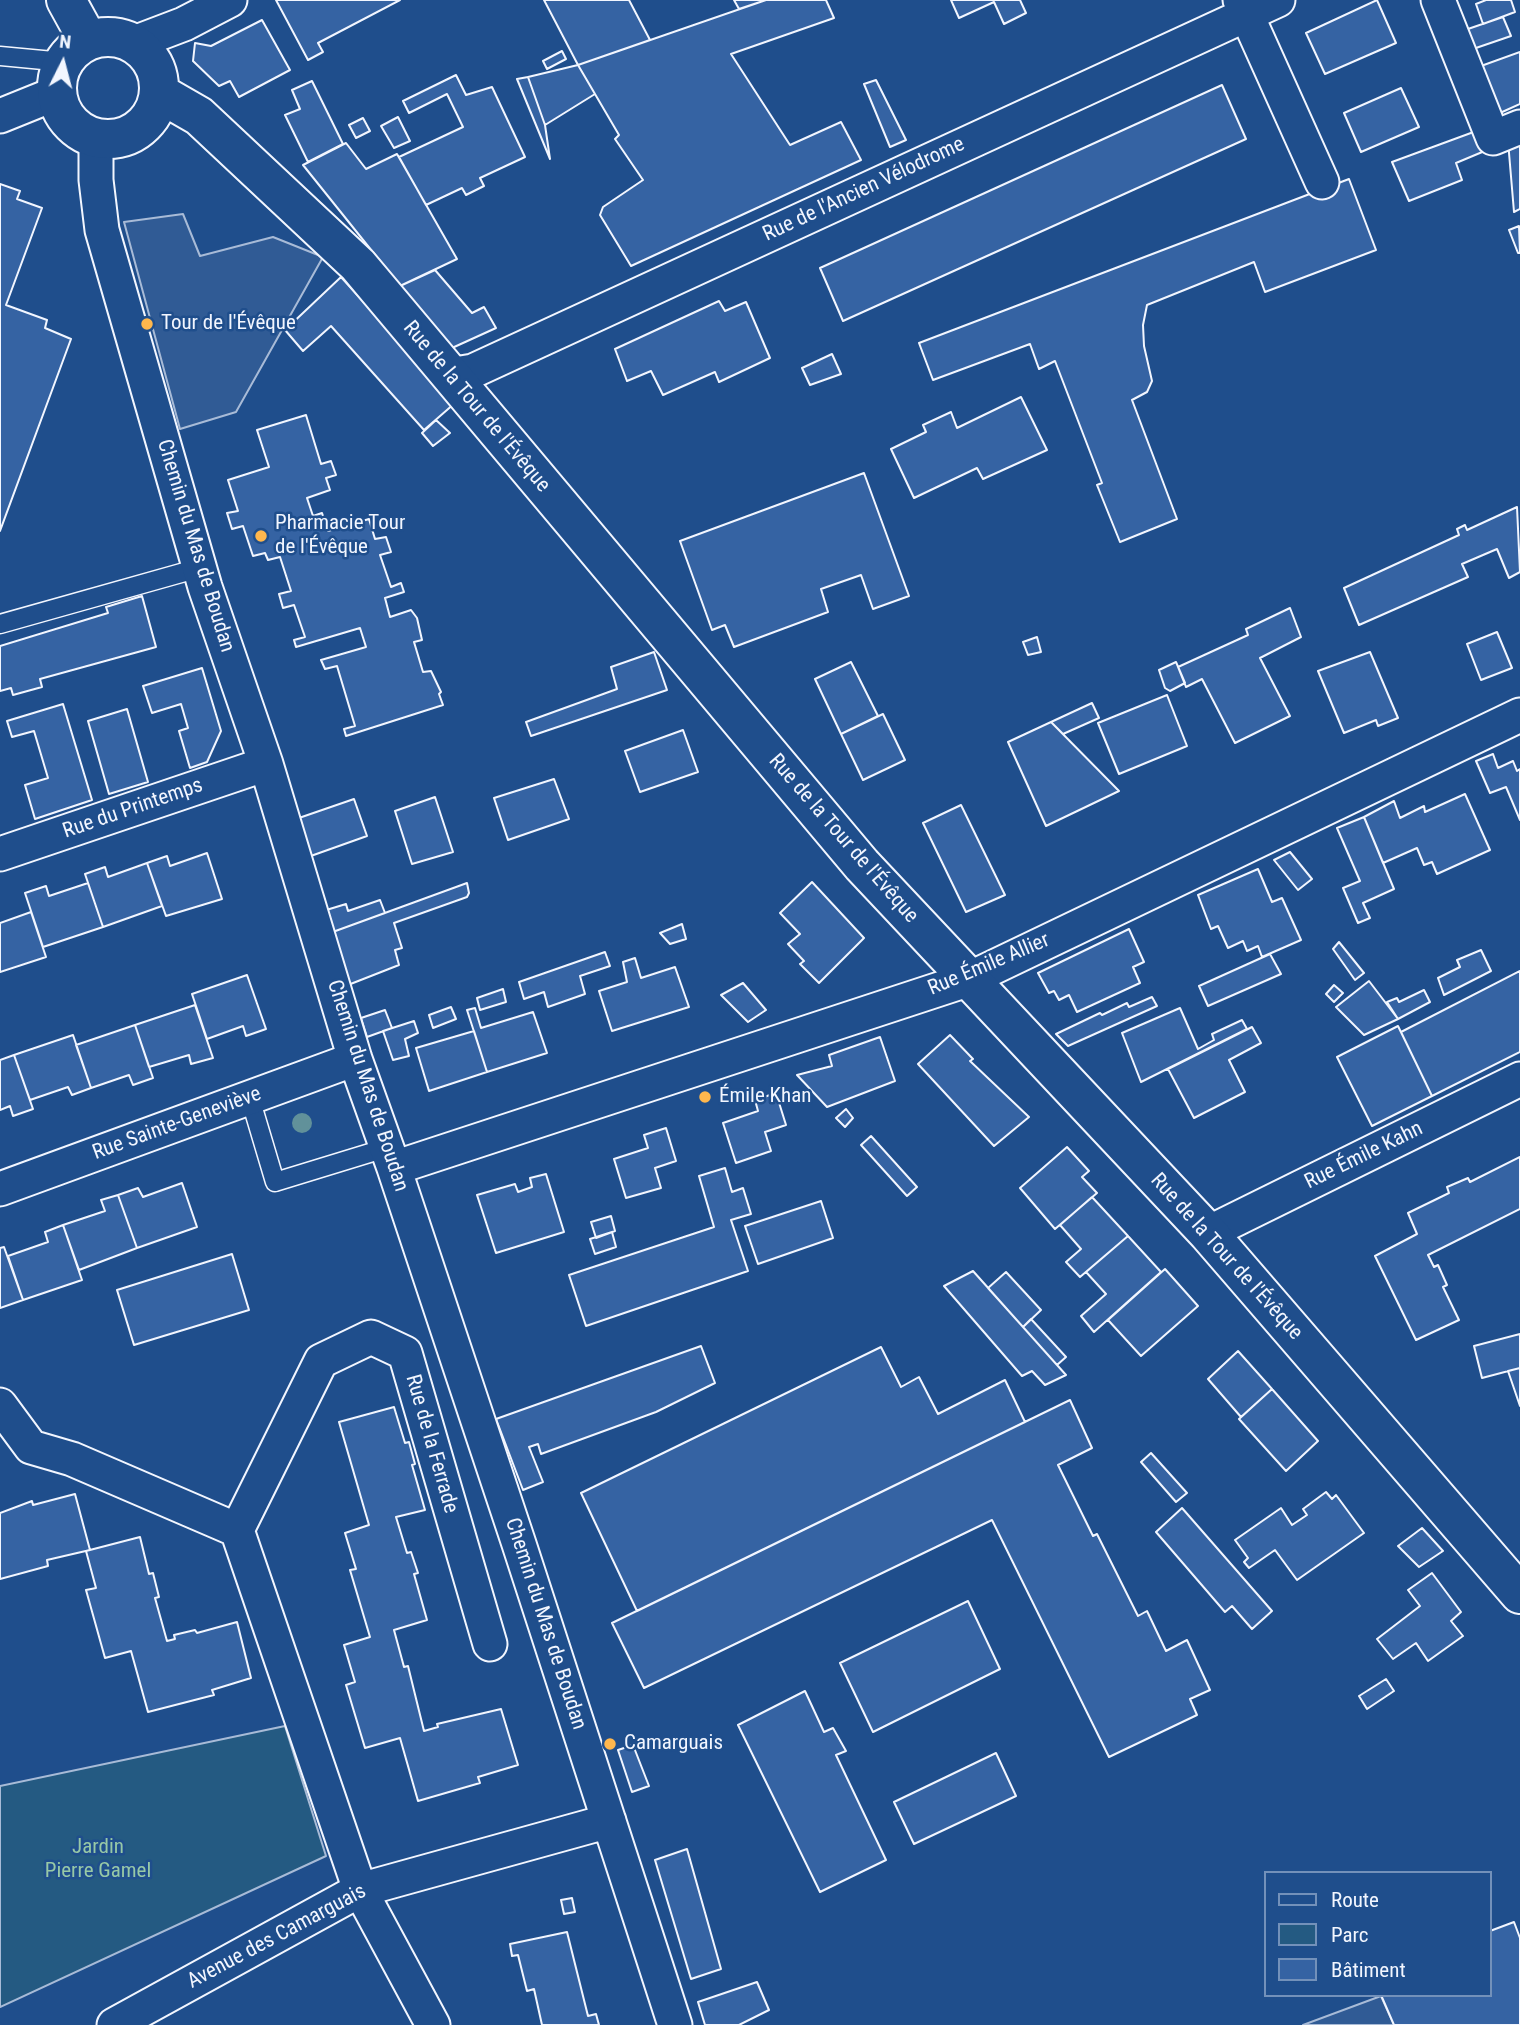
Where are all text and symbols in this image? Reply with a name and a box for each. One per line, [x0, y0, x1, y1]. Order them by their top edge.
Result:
north arrow [28, 28, 98, 98]
text: N [58, 30, 72, 54]
street label: Rue de l'Ancien Vélodrome [759, 132, 969, 248]
place label: Tour de l'Évêque [161, 311, 296, 337]
marker: Tour de l'Évêque [139, 316, 155, 332]
street label: Rue de la Tour de l'Évêque [397, 316, 555, 498]
street label: Chemin du Mas de Boudan [151, 437, 239, 655]
place label: Pharmacie Tour de l'Évêque [275, 511, 405, 561]
marker: Pharmacie Tour de l'Évêque [253, 528, 269, 544]
street label: Rue de la Tour de l'Évêque [763, 749, 923, 929]
street label: Rue du Printemps [60, 773, 206, 845]
street label: Rue Émile Allier [925, 928, 1053, 1002]
street label: Chemin du Mas de Boudan [321, 977, 413, 1195]
street label: Rue Sainte-Geneviève [89, 1082, 265, 1166]
place label: Émile Khan [719, 1084, 811, 1110]
marker: Émile Khan [697, 1089, 713, 1105]
street label: Rue Émile Kahn [1301, 1117, 1427, 1195]
street label: Rue de la Tour de l'Évêque [1145, 1168, 1307, 1346]
street label: Rue de la Ferrade [399, 1372, 463, 1516]
street label: Chemin du Mas de Boudan [499, 1515, 591, 1733]
place label: Camarguais [624, 1731, 723, 1757]
marker: Camarguais [602, 1736, 618, 1752]
park label: Jardin Pierre Gamel [45, 1835, 151, 1885]
legend [1264, 1871, 1492, 1997]
street label: Avenue des Camarguais [183, 1879, 371, 1995]
text: Route [1331, 1888, 1379, 1912]
text: Parc [1331, 1923, 1369, 1947]
text: Bâtiment [1331, 1958, 1406, 1982]

